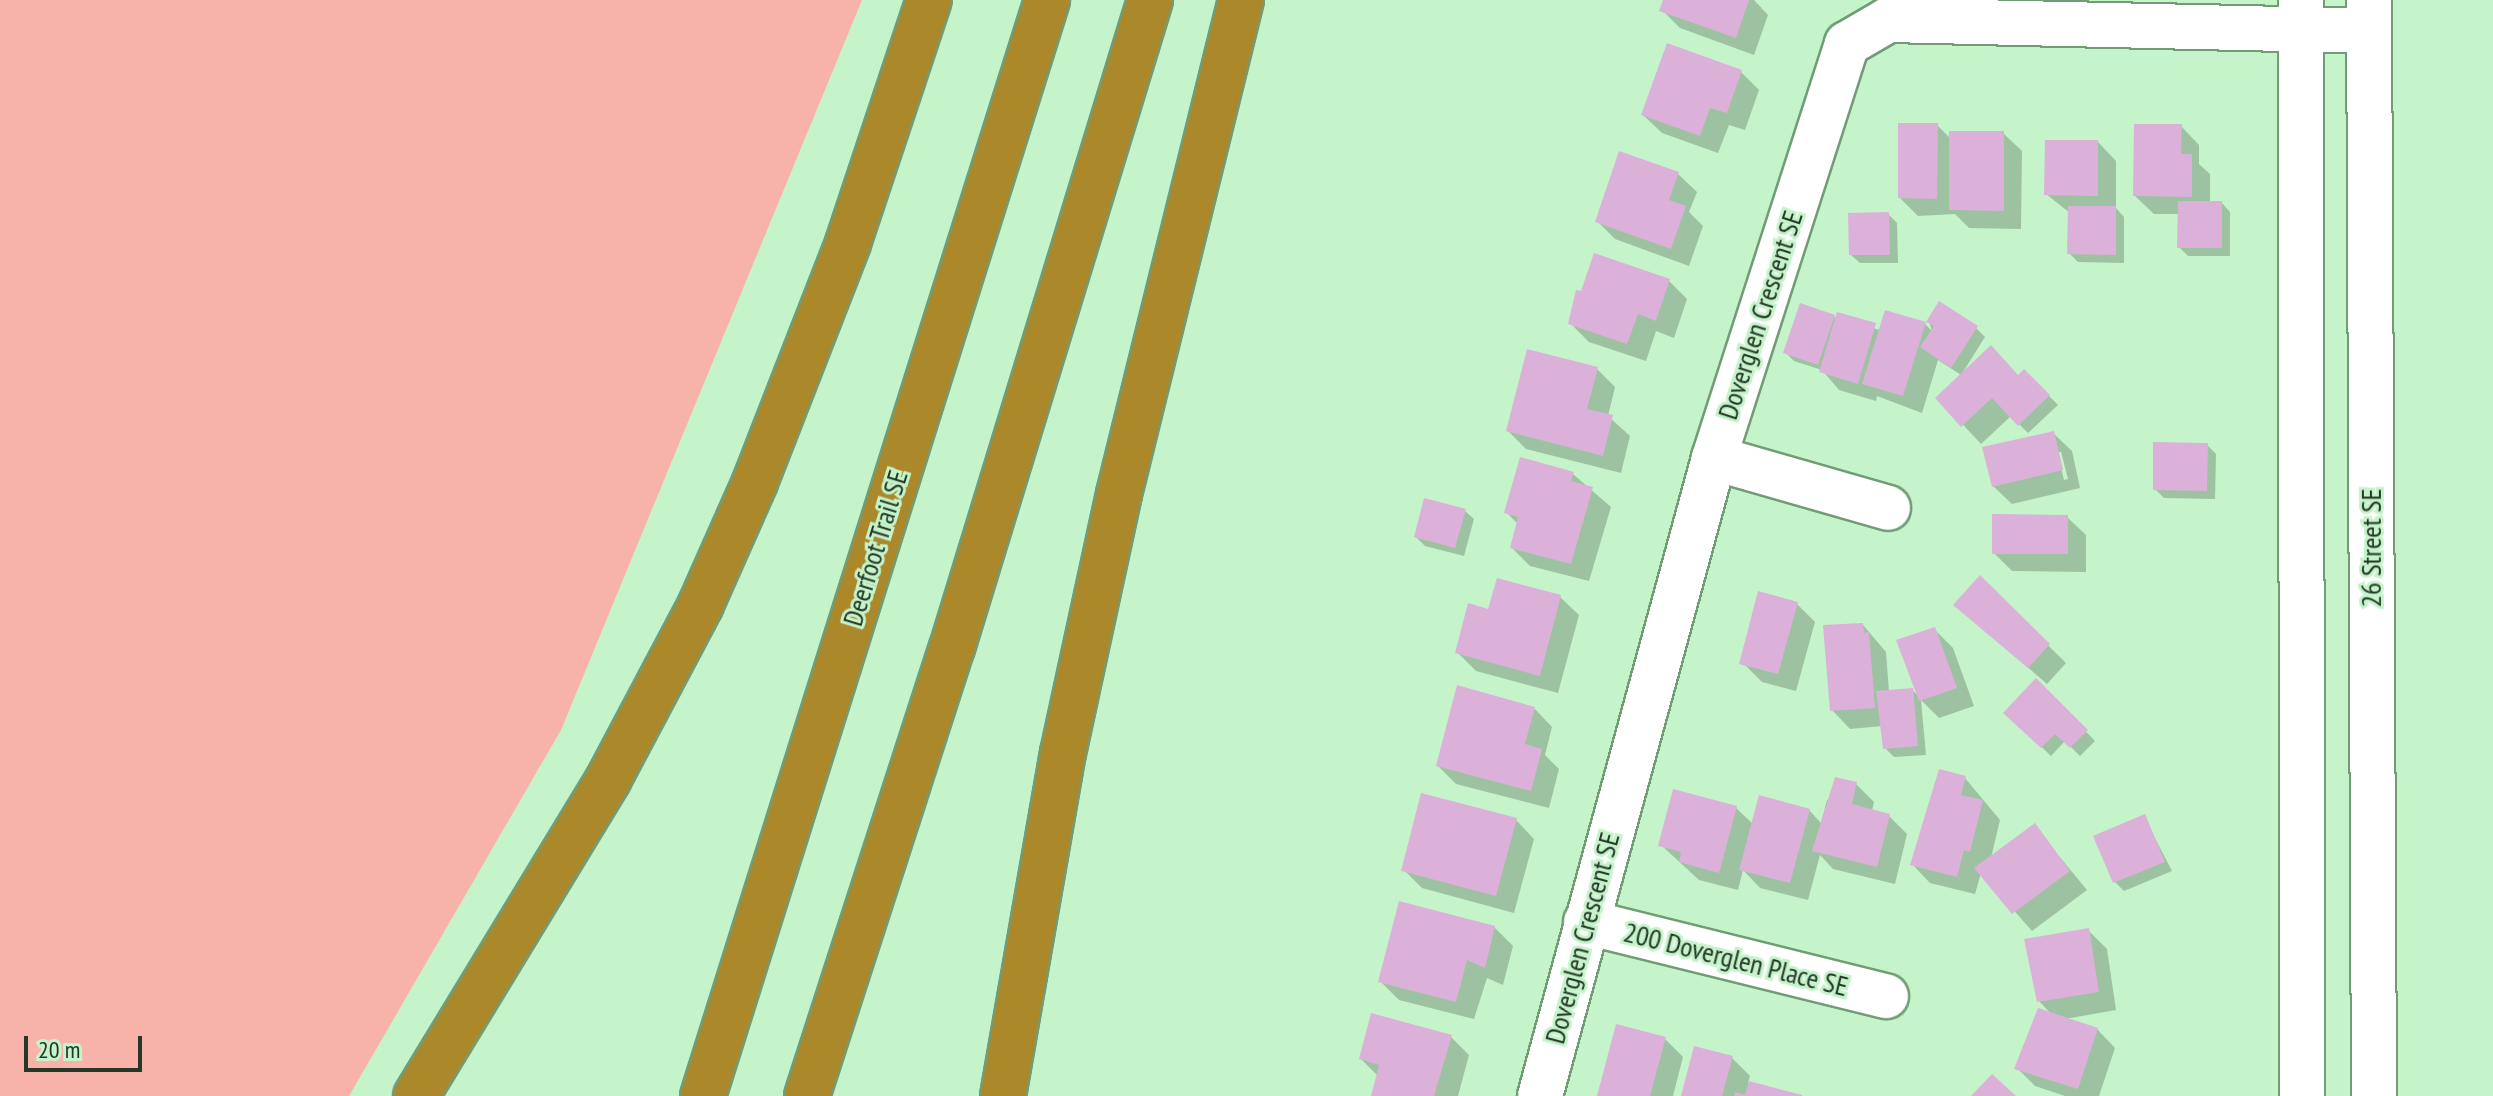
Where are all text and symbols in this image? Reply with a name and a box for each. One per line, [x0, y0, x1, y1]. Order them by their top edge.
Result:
street label: Doverglen Crescent SE [1710, 207, 1810, 423]
street label: Deerfoot Trail SE [835, 466, 915, 630]
street label: 26 Street SE [2354, 488, 2388, 608]
street label: Doverglen Crescent SE [1538, 829, 1626, 1047]
street label: 200 Doverglen Place SE [1620, 915, 1852, 1003]
scale bar [28, 1020, 146, 1070]
text: 20 m [38, 1034, 80, 1065]

